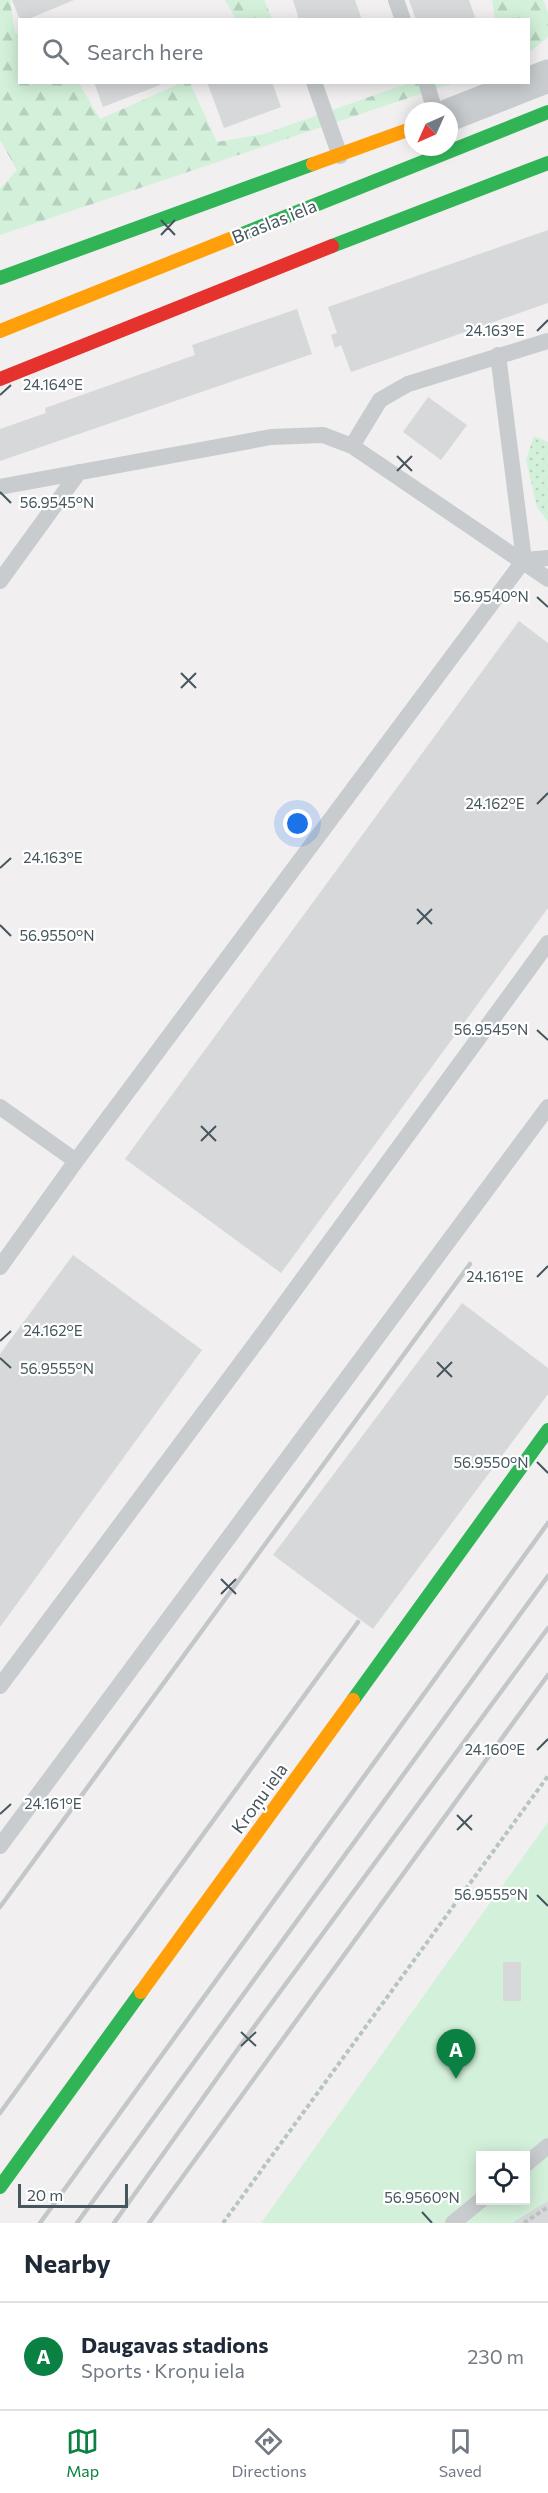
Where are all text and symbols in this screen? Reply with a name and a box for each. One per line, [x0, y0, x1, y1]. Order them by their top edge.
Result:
search box [18, 18, 530, 84]
icon: search [39, 35, 72, 68]
text: Search here [87, 38, 203, 65]
north arrow [404, 102, 458, 156]
street label: Braslas iela [228, 194, 320, 248]
text: 24.163°E [465, 321, 525, 339]
text: 24.164°E [23, 375, 83, 393]
text: 56.9545°N [20, 493, 94, 511]
text: 56.9540°N [453, 587, 529, 605]
text: 24.162°E [465, 794, 525, 812]
your location [283, 809, 312, 838]
text: 24.163°E [23, 848, 83, 866]
text: 56.9550°N [19, 926, 95, 944]
text: 56.9545°N [454, 1020, 528, 1038]
text: 24.161°E [466, 1267, 524, 1285]
text: 24.162°E [23, 1321, 83, 1339]
text: 56.9555°N [20, 1359, 94, 1377]
text: 56.9550°N [453, 1453, 529, 1471]
text: 24.160°E [465, 1740, 525, 1758]
street label: Kroņu iela [226, 1759, 293, 1838]
text: 24.161°E [24, 1794, 82, 1812]
text: 56.9555°N [454, 1885, 528, 1903]
pin: A [436, 2030, 476, 2079]
map controls [476, 2151, 530, 2205]
button: locate [476, 2151, 530, 2205]
scale bar [18, 2181, 128, 2208]
text: 20 m [27, 2185, 63, 2204]
text: 56.9560°N [384, 2188, 460, 2206]
text: Nearby [24, 2247, 111, 2278]
text: Daugavas stadions [81, 2331, 269, 2358]
text: A [36, 2344, 51, 2368]
text: 230 m [467, 2344, 524, 2368]
text: Sports · Kroņu iela [81, 2358, 245, 2382]
tab: Map [66, 2425, 99, 2480]
tab: Directions [231, 2425, 306, 2480]
tab: Saved [439, 2425, 482, 2480]

